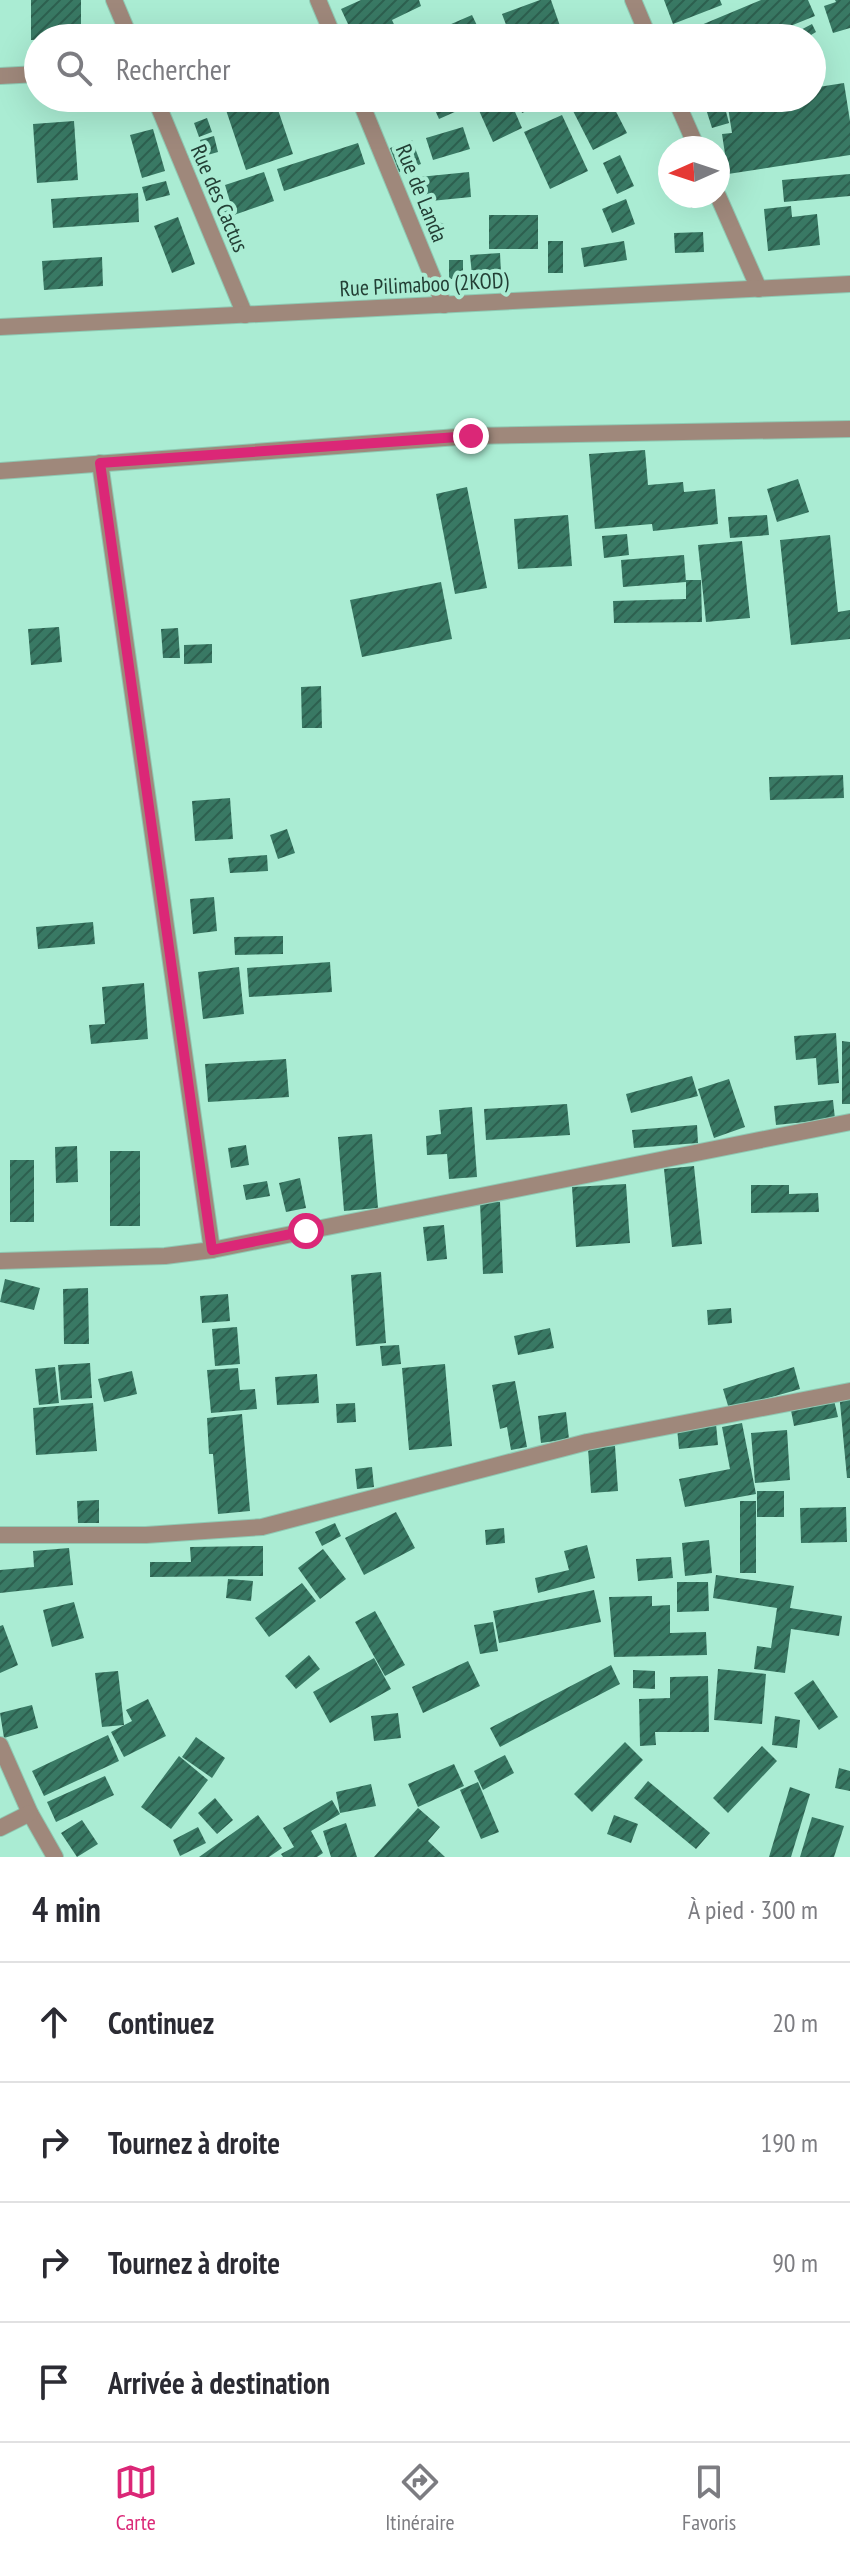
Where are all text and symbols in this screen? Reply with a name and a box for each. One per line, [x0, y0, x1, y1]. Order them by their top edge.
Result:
search box [24, 24, 826, 112]
icon: search [52, 46, 96, 90]
text: Rechercher [116, 49, 230, 88]
north arrow [658, 136, 730, 208]
street label: Rue des Cactus [185, 140, 255, 256]
street label: Rue de Landa [390, 140, 454, 246]
street label: Rue Pilimaboo (2KOD) [339, 266, 510, 302]
route end [453, 418, 489, 454]
route start [288, 1213, 324, 1249]
text: 4 min [32, 1887, 101, 1931]
text: À pied · 300 m [688, 1893, 818, 1926]
icon: ahead [32, 2000, 76, 2044]
text: Continuez [108, 2003, 214, 2042]
text: 20 m [772, 2006, 818, 2039]
icon: right [32, 2120, 76, 2164]
text: Tournez à droite [108, 2123, 280, 2162]
text: 190 m [760, 2126, 818, 2159]
icon: right [32, 2240, 76, 2284]
text: Tournez à droite [108, 2243, 280, 2282]
text: 90 m [772, 2246, 818, 2279]
icon: arrive [32, 2360, 76, 2404]
text: Arrivée à destination [108, 2363, 330, 2402]
tab: Carte [114, 2460, 158, 2536]
tab: Itinéraire [385, 2460, 455, 2536]
tab: Favoris [682, 2460, 736, 2536]

